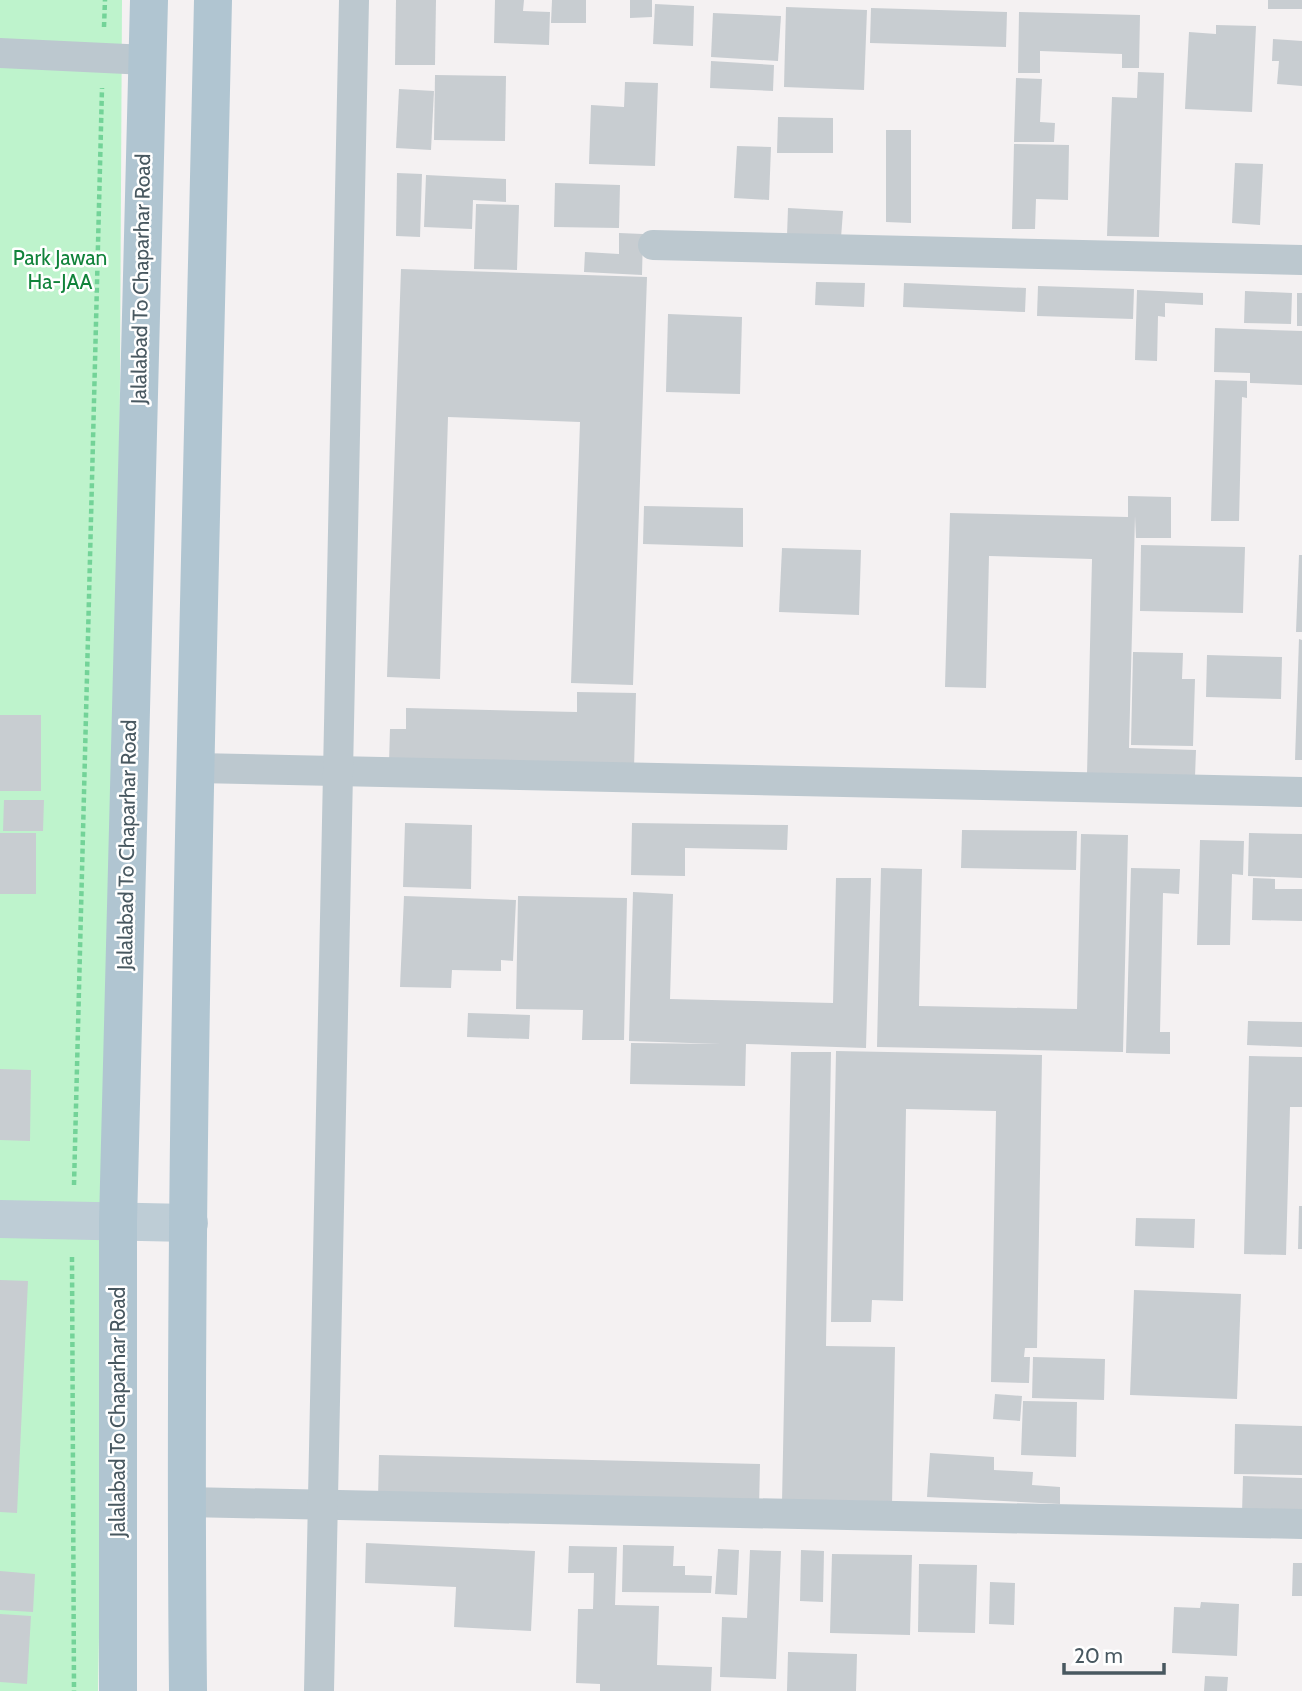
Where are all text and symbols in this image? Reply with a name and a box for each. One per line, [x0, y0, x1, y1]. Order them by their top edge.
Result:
street label: Jalalabad To Chaparhar Road [126, 154, 155, 405]
park label: Park Jawan Ha-JAA [13, 245, 107, 294]
street label: Jalalabad To Chaparhar Road [112, 720, 141, 971]
street label: Jalalabad To Chaparhar Road [105, 1287, 130, 1538]
scale bar [1064, 1632, 1164, 1676]
text: 20 m [1074, 1643, 1123, 1668]

